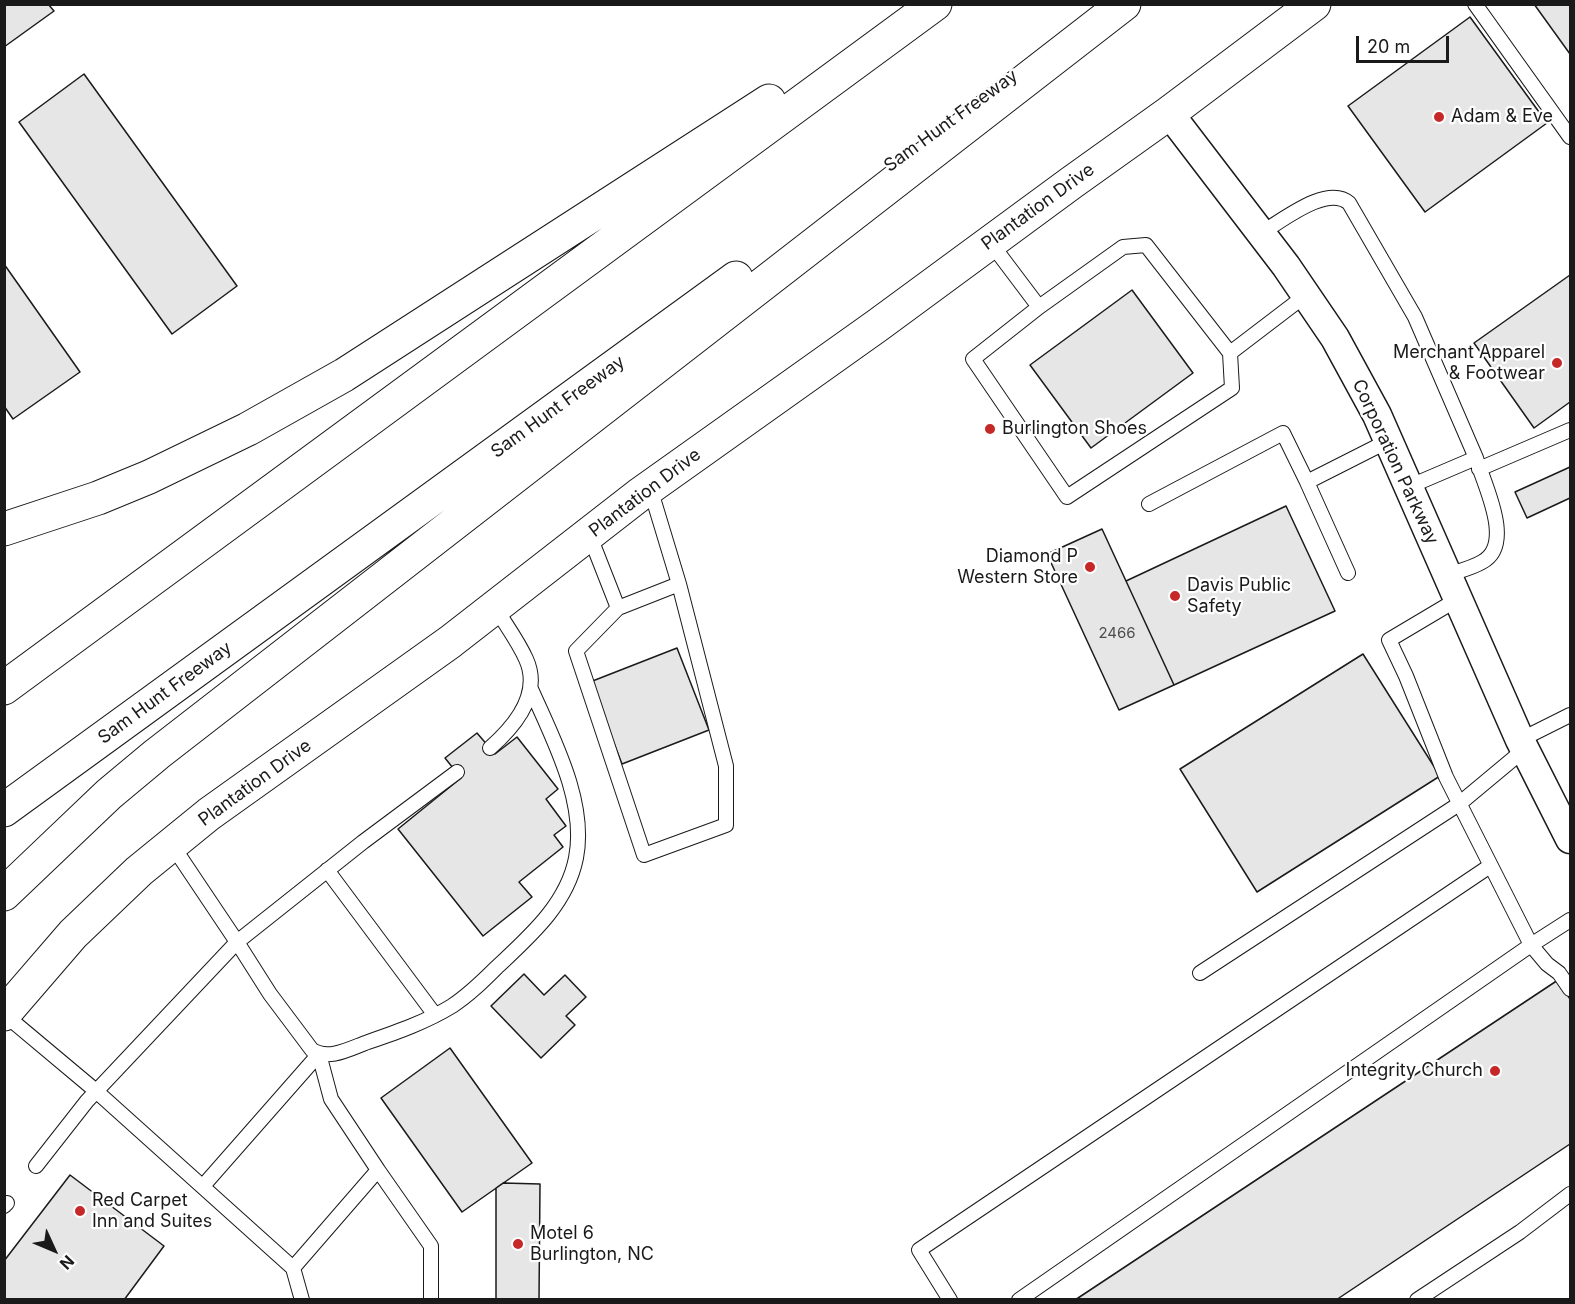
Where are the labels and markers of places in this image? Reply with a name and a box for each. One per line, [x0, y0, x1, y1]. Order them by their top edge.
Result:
place label: Adam & Eve [1451, 106, 1553, 128]
marker: Adam & Eve [1432, 110, 1446, 124]
place label: Merchant Apparel & Footwear [1393, 342, 1545, 385]
marker: Merchant Apparel & Footwear [1550, 356, 1564, 370]
place label: Burlington Shoes [1002, 418, 1147, 440]
marker: Burlington Shoes [983, 422, 997, 436]
place label: Diamond P Western Store [957, 546, 1078, 588]
marker: Diamond P Western Store [1083, 560, 1097, 574]
place label: Davis Public Safety [1187, 575, 1291, 618]
marker: Davis Public Safety [1168, 589, 1182, 603]
place label: Integrity Church [1346, 1060, 1483, 1082]
marker: Integrity Church [1488, 1064, 1502, 1078]
place label: Red Carpet Inn and Suites [92, 1190, 212, 1232]
marker: Red Carpet Inn and Suites [73, 1204, 87, 1218]
place label: Motel 6 Burlington, NC [530, 1223, 654, 1266]
marker: Motel 6 Burlington, NC [511, 1237, 525, 1251]

